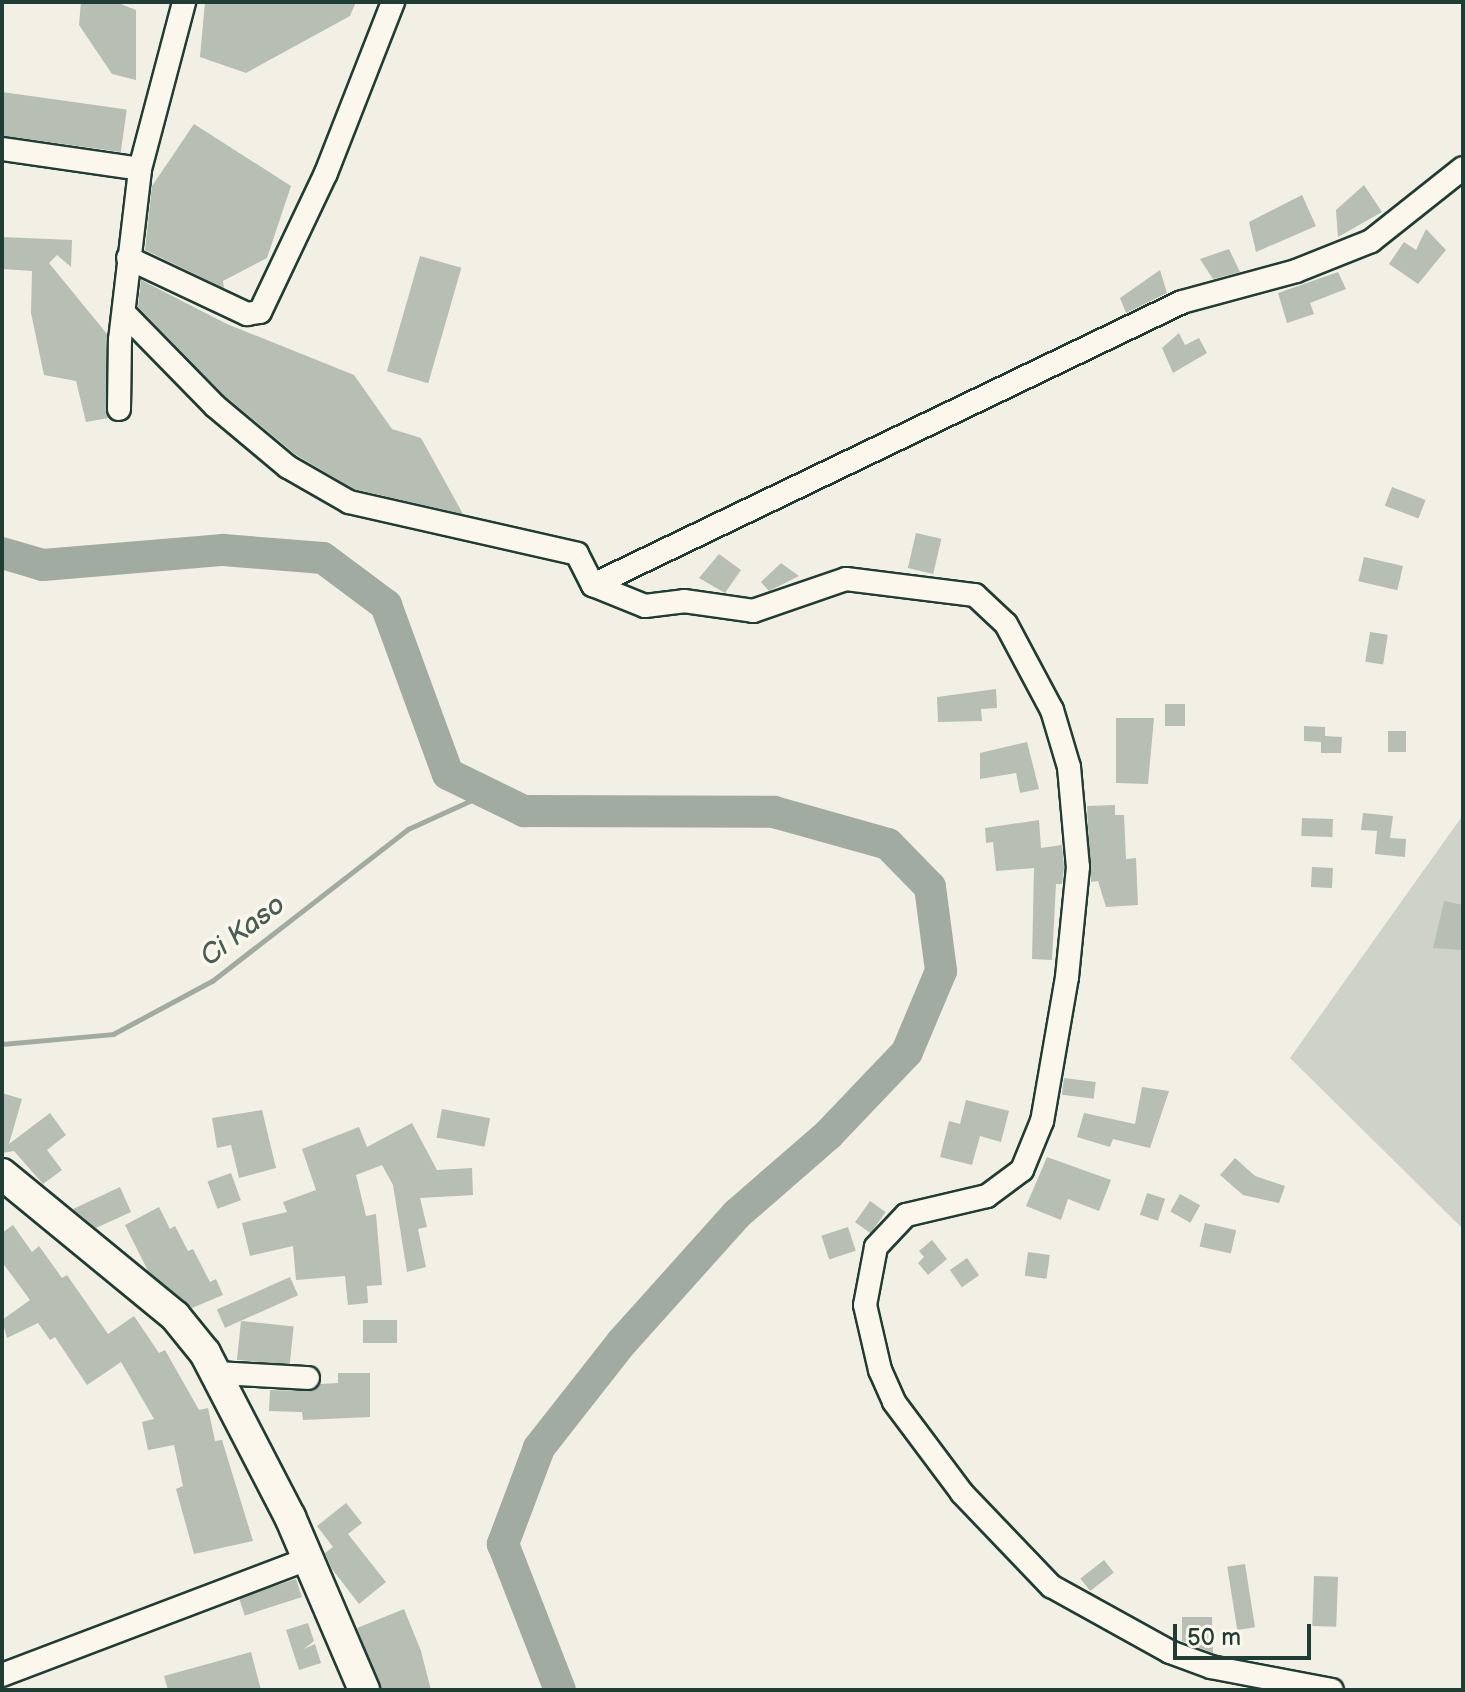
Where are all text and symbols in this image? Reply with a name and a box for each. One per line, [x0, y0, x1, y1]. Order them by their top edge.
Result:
water label: Ci Kaso [194, 888, 292, 974]
scale bar [1177, 1608, 1315, 1658]
text: 50 m [1187, 1623, 1241, 1652]

